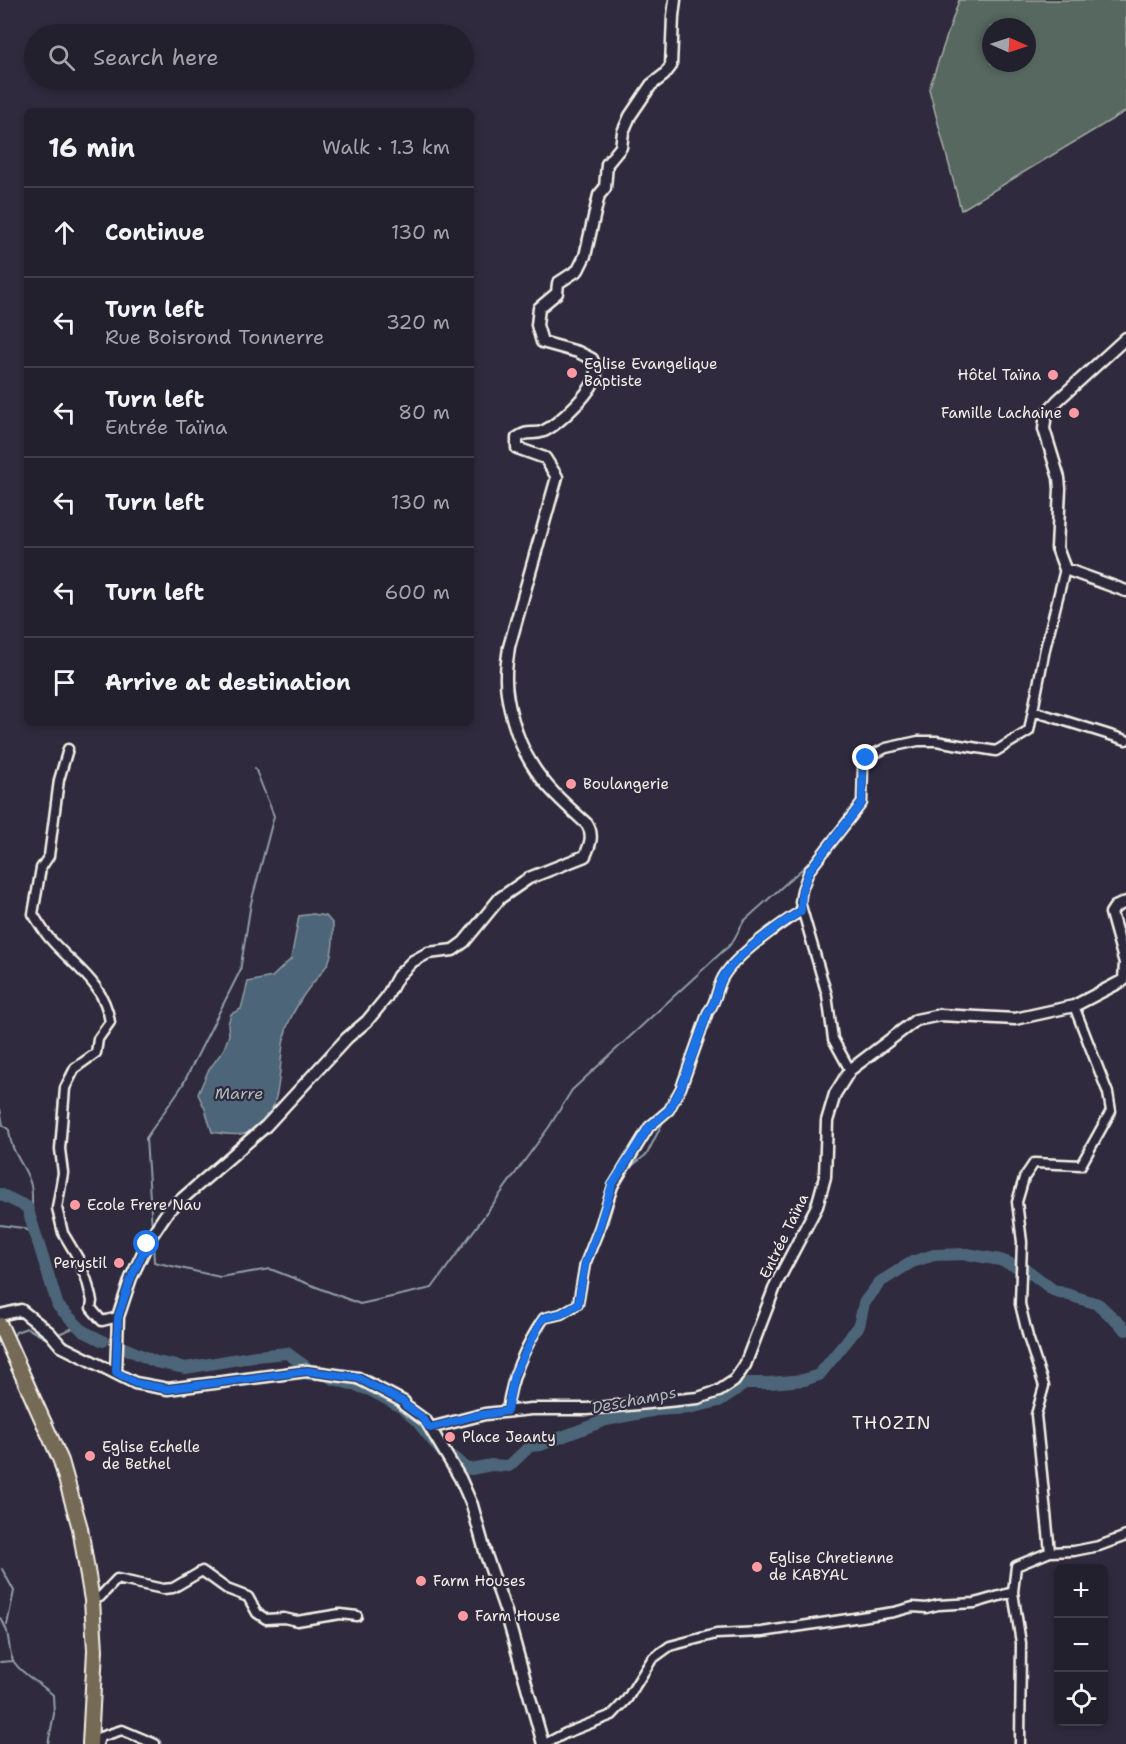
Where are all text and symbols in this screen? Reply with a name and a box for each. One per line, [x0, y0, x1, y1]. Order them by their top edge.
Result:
north arrow [982, 18, 1036, 72]
search box [24, 24, 474, 90]
icon: search [45, 41, 78, 74]
text: Search here [93, 43, 219, 72]
text: 16 min [48, 130, 135, 165]
text: Walk · 1.3 km [322, 134, 450, 160]
icon: ahead [48, 216, 81, 249]
text: Continue [105, 218, 205, 247]
text: 130 m [391, 219, 450, 245]
text: Turn left [105, 295, 204, 324]
icon: left [48, 306, 81, 339]
text: 320 m [386, 309, 450, 335]
text: Rue Boisrond Tonnerre [105, 324, 324, 350]
place label: Eglise Evangelique Baptiste [584, 354, 718, 391]
place label: Hôtel Taïna [958, 365, 1042, 385]
marker: Eglise Evangelique Baptiste [565, 366, 579, 380]
marker: Hôtel Taïna [1046, 368, 1060, 382]
text: Turn left [105, 385, 204, 414]
icon: left [48, 396, 81, 429]
text: 80 m [398, 399, 450, 425]
place label: Famille Lachaine [941, 403, 1062, 423]
marker: Famille Lachaine [1067, 406, 1081, 420]
text: Entrée Taïna [105, 414, 228, 440]
icon: left [48, 486, 81, 519]
text: Turn left [105, 488, 204, 517]
text: 130 m [391, 489, 450, 515]
icon: left [48, 576, 81, 609]
text: Turn left [105, 578, 204, 607]
text: 600 m [385, 579, 450, 605]
icon: arrive [48, 666, 81, 699]
text: Arrive at destination [105, 668, 351, 697]
route end [852, 744, 878, 770]
place label: Boulangerie [583, 774, 669, 794]
marker: Boulangerie [564, 777, 578, 791]
water label: Marre [215, 1083, 263, 1104]
street label: Entrée Taïna [755, 1190, 813, 1282]
place label: Ecole Frere Nau [87, 1195, 201, 1215]
marker: Ecole Frere Nau [68, 1198, 82, 1212]
route start [133, 1230, 159, 1256]
place label: Perystil [54, 1253, 107, 1273]
marker: Perystil [112, 1256, 126, 1270]
water label: Deschamps [590, 1381, 678, 1418]
district label: THOZIN [852, 1411, 932, 1435]
place label: Place Jeanty [462, 1427, 556, 1447]
marker: Place Jeanty [443, 1430, 457, 1444]
place label: Eglise Echelle de Bethel [102, 1437, 200, 1474]
marker: Eglise Echelle de Bethel [83, 1449, 97, 1463]
place label: Eglise Chretienne de KABYAL [769, 1548, 894, 1585]
marker: Eglise Chretienne de KABYAL [750, 1560, 764, 1574]
map controls [1054, 1564, 1108, 1726]
button: + [1054, 1564, 1108, 1618]
place label: Farm Houses [433, 1571, 526, 1591]
marker: Farm Houses [414, 1574, 428, 1588]
place label: Farm House [475, 1606, 561, 1626]
marker: Farm House [456, 1609, 470, 1623]
button: − [1054, 1618, 1108, 1672]
button: locate [1054, 1672, 1108, 1726]

